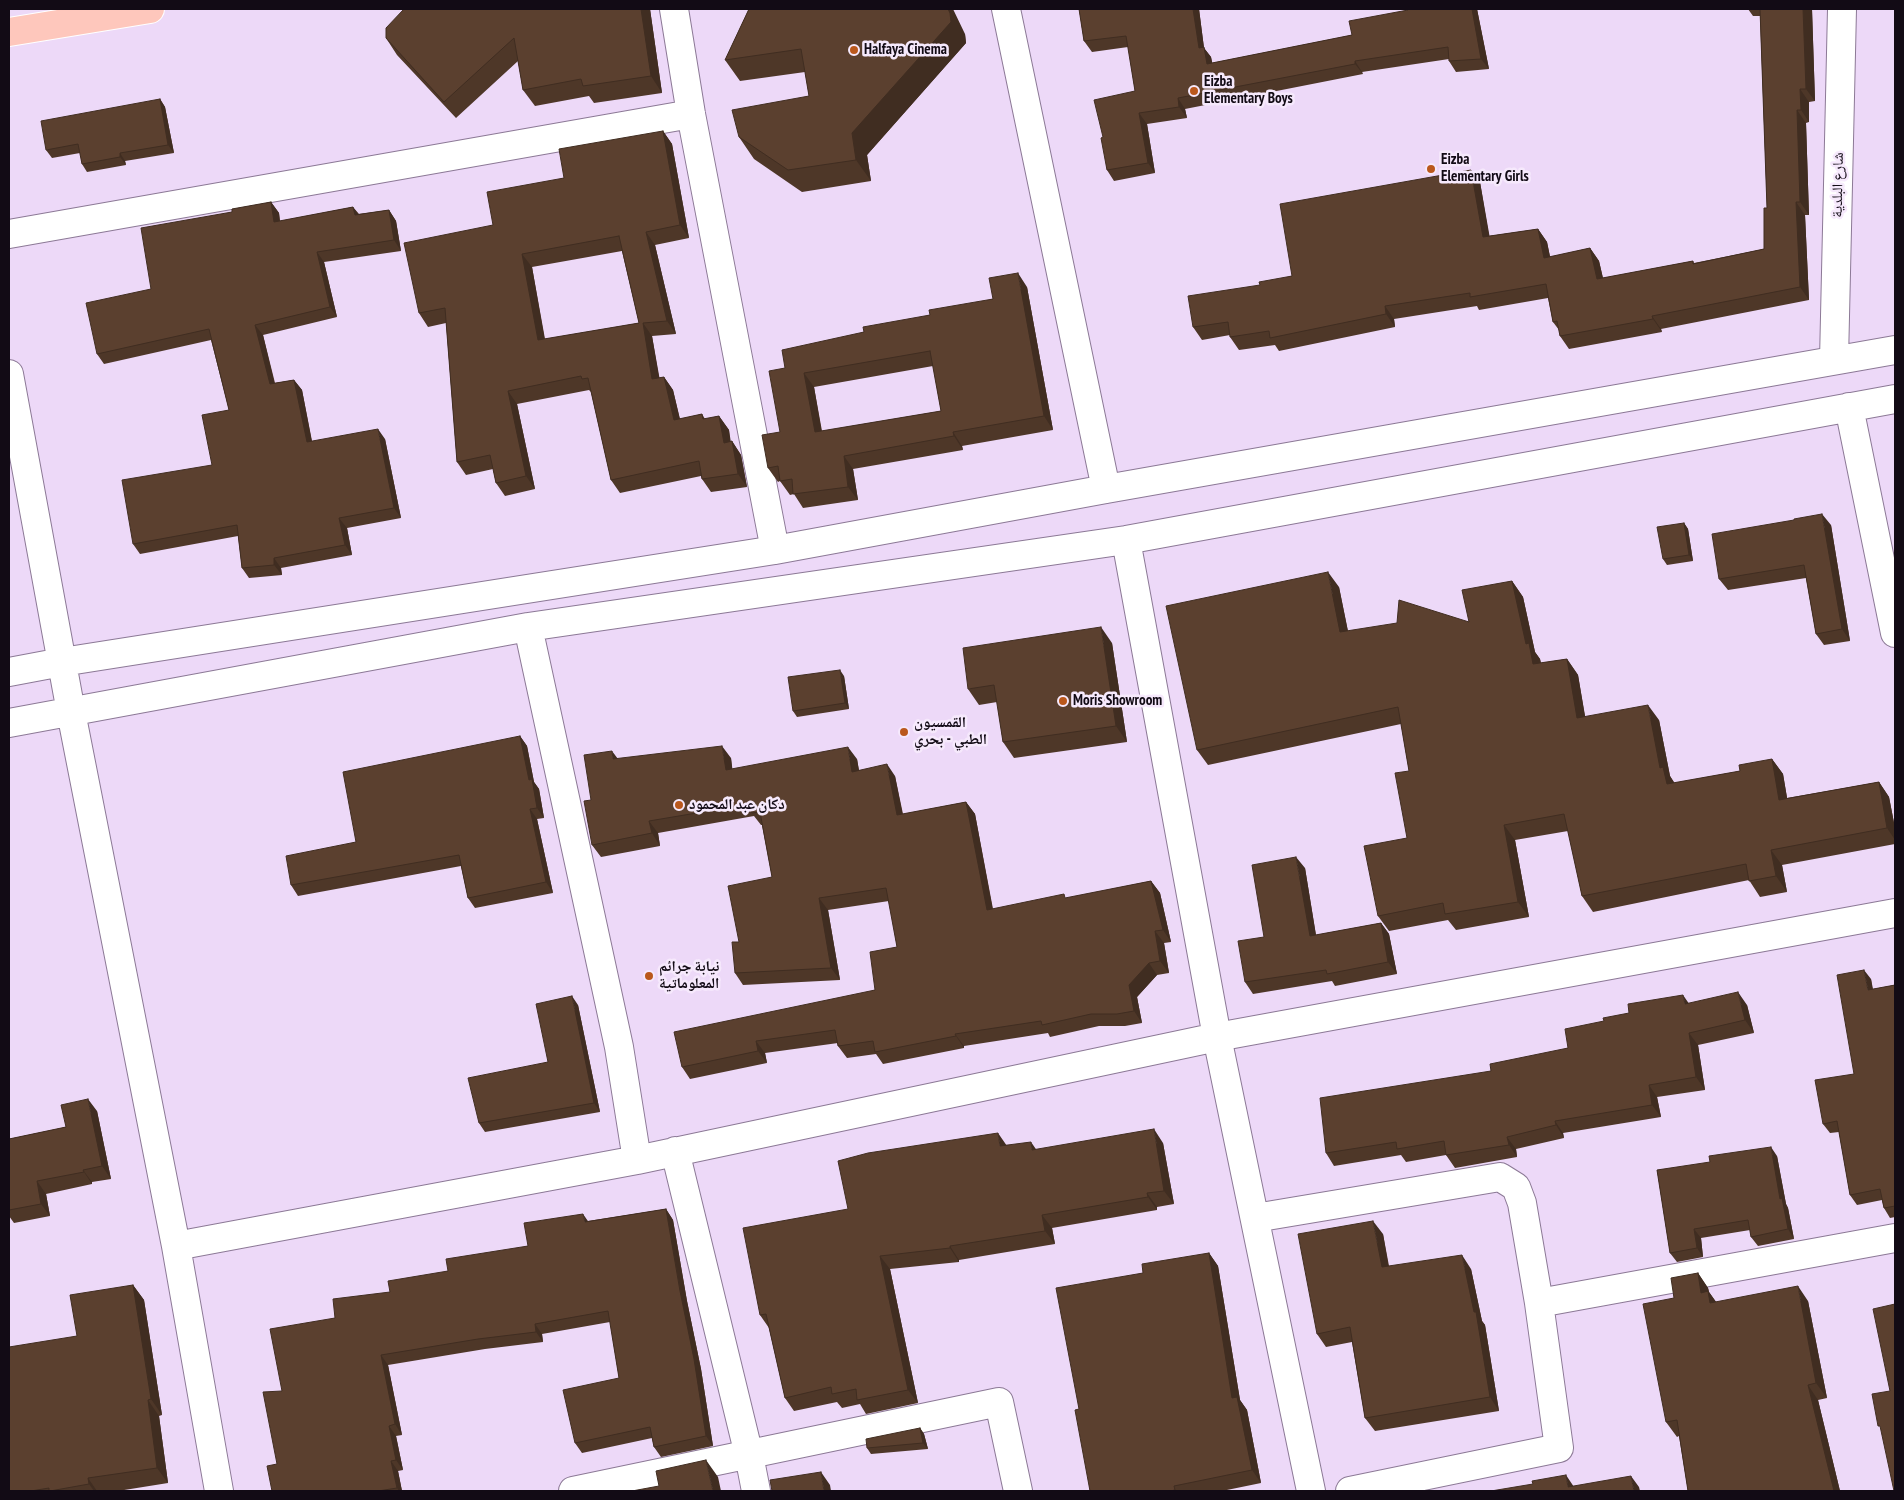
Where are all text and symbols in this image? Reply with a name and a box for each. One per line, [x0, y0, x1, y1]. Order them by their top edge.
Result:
place label: Halfaya Cinema [864, 41, 947, 59]
marker: Halfaya Cinema [848, 44, 860, 56]
place label: Eizba Elementary Boys [1204, 73, 1293, 108]
marker: Eizba Elementary Boys [1188, 85, 1200, 97]
place label: Eizba Elementary Girls [1441, 151, 1529, 186]
street label: شارع البلدية [1828, 152, 1848, 218]
marker: Eizba Elementary Girls [1425, 163, 1437, 175]
place label: Moris Showroom [1073, 692, 1162, 710]
marker: Moris Showroom [1057, 695, 1069, 707]
place label: القمسيون الطبي - بحري [914, 714, 987, 749]
marker: القمسيون الطبي - بحري [898, 726, 910, 738]
place label: دكان عبد المحمود [689, 796, 785, 814]
marker: دكان عبد المحمود [673, 799, 685, 811]
place label: نيابة جرائم المعلوماتية [659, 958, 719, 993]
marker: نيابة جرائم المعلوماتية [643, 970, 655, 982]

